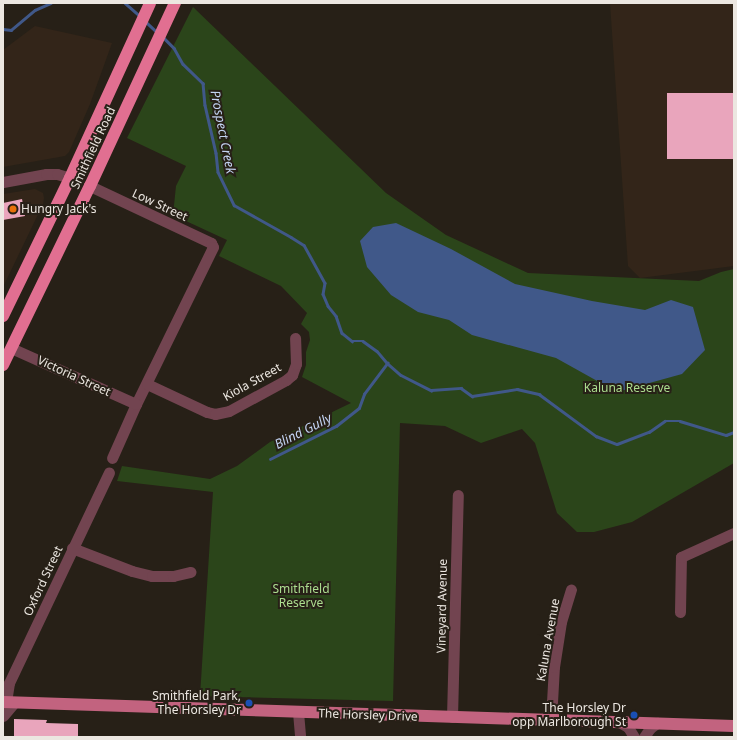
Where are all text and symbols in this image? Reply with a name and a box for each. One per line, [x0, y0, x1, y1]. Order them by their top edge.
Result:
water label: Prospect Creek [207, 89, 239, 175]
street label: Smithfield Road [68, 105, 118, 191]
street label: Low Street [130, 186, 190, 224]
place label: Hungry Jack's [21, 202, 97, 216]
marker: Hungry Jack's [8, 204, 18, 214]
street label: Victoria Street [35, 353, 113, 399]
street label: Kiola Street [220, 360, 284, 404]
park label: Kaluna Reserve [584, 381, 670, 395]
water label: Blind Gully [272, 410, 334, 452]
street label: Oxford Street [20, 544, 66, 618]
street label: Vineyard Avenue [434, 559, 450, 653]
park label: Smithfield Reserve [272, 582, 330, 610]
street label: Kaluna Avenue [534, 597, 562, 683]
place label: Smithfield Park, The Horsley Dr [152, 689, 241, 717]
marker: Smithfield Park, The Horsley Dr [244, 698, 254, 708]
place label: The Horsley Dr opp Marlborough St [512, 701, 626, 729]
street label: The Horsley Drive [318, 706, 418, 724]
marker: The Horsley Dr opp Marlborough St [629, 710, 639, 720]

